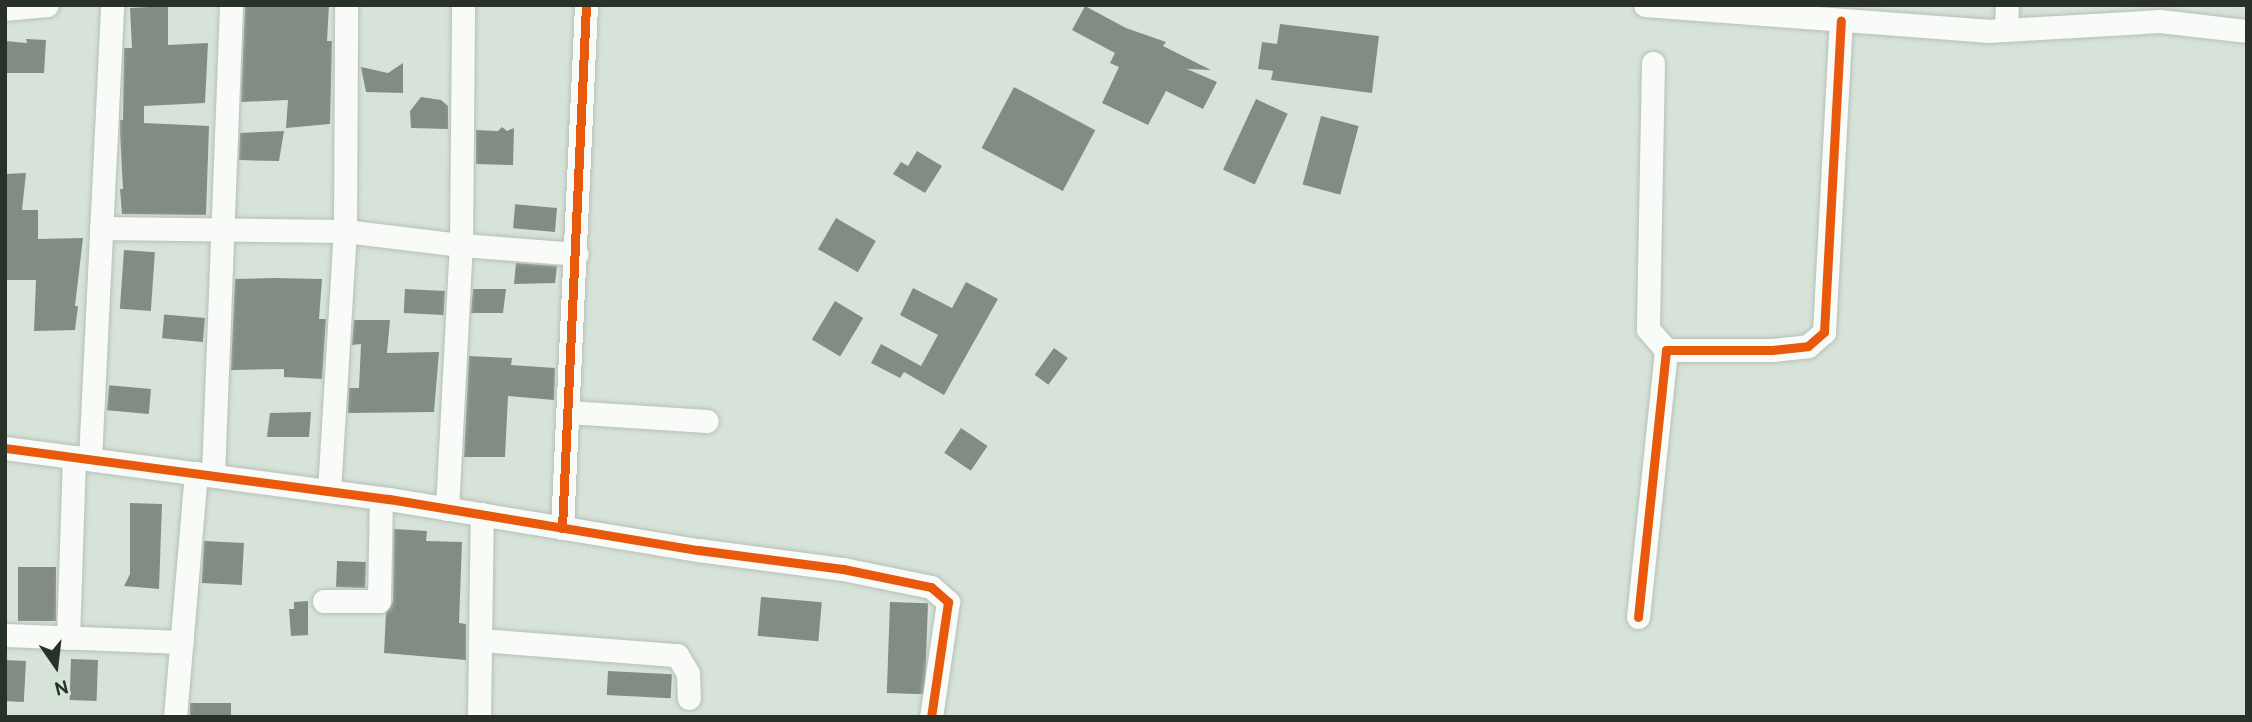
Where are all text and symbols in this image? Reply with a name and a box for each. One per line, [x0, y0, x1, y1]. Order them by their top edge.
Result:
north arrow [21, 631, 91, 701]
text: N [52, 673, 71, 700]

